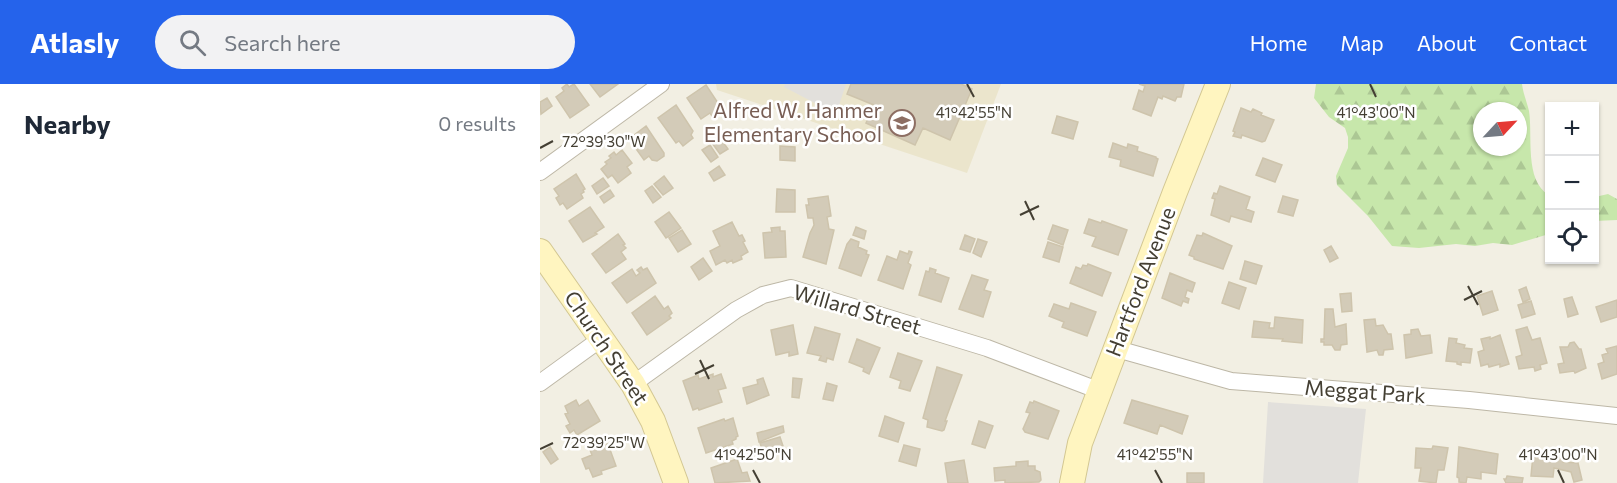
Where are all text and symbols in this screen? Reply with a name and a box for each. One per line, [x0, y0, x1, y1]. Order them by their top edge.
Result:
search box [155, 15, 575, 69]
text: Atlasly [30, 25, 119, 59]
icon: search [176, 26, 209, 59]
text: Search here [224, 29, 341, 56]
text: Home [1250, 30, 1307, 55]
text: Map [1340, 30, 1384, 55]
text: About [1417, 30, 1476, 55]
text: Contact [1509, 30, 1587, 55]
place label: Alfred W. Hanmer Elementary School [704, 97, 882, 146]
north arrow [1473, 102, 1527, 156]
map controls [1545, 102, 1599, 264]
button: + [1545, 102, 1599, 156]
text: 41°42'55"N [936, 103, 1012, 121]
text: 41°43'00"N [1336, 103, 1416, 121]
text: Nearby [24, 108, 111, 139]
school or university icon: Alfred W. Hanmer Elementary School [887, 108, 917, 138]
text: 0 results [438, 111, 516, 135]
text: 72°39'30"W [562, 132, 646, 150]
button: − [1545, 156, 1599, 210]
street label: Hartford Avenue [1100, 203, 1180, 360]
button: locate [1545, 210, 1599, 264]
street label: Willard Street [791, 278, 924, 339]
street label: Church Street [560, 285, 655, 409]
street label: Meggat Park [1304, 374, 1426, 407]
text: 72°39'25"W [563, 433, 645, 451]
text: 41°42'50"N [714, 445, 792, 463]
text: 41°42'55"N [1117, 445, 1193, 463]
text: 41°43'00"N [1518, 445, 1598, 463]

